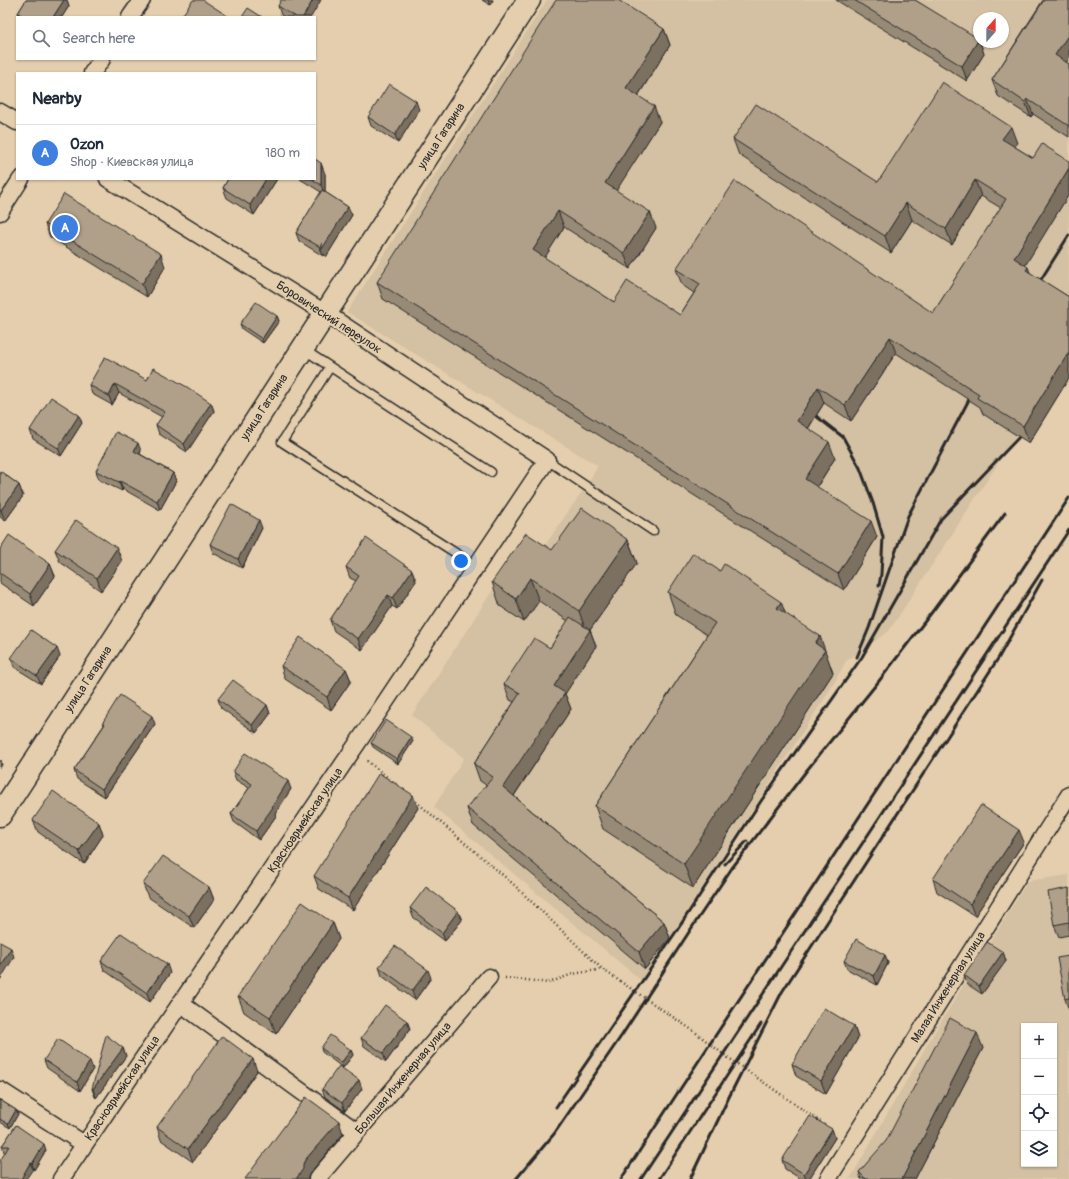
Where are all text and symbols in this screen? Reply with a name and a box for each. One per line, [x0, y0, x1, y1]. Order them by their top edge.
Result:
north arrow [973, 12, 1009, 48]
search box [16, 16, 316, 60]
icon: search [30, 27, 52, 49]
text: Search here [62, 29, 135, 48]
text: Nearby [32, 88, 81, 109]
street label: улица Гагарина [414, 100, 469, 173]
text: Ozon [70, 135, 104, 154]
text: A [41, 145, 49, 161]
text: 180 m [265, 145, 300, 161]
text: Shop · Киевская улица [70, 154, 194, 170]
pin: A [52, 213, 78, 243]
street label: Боровический переулок [273, 278, 384, 357]
street label: улица Гагарина [237, 371, 292, 444]
your location [451, 551, 471, 571]
street label: улица Гагарина [61, 643, 116, 716]
street label: Красноармейская улица [265, 765, 346, 876]
street label: Малая Инженерная улица [908, 928, 989, 1046]
street label: Большая Инженерная улица [352, 1019, 455, 1137]
map controls [1021, 1023, 1057, 1167]
button: + [1021, 1023, 1057, 1059]
street label: Красноармейская улица [82, 1033, 163, 1144]
button: − [1021, 1059, 1057, 1095]
button: locate [1021, 1095, 1057, 1131]
button: layers [1021, 1131, 1057, 1167]

